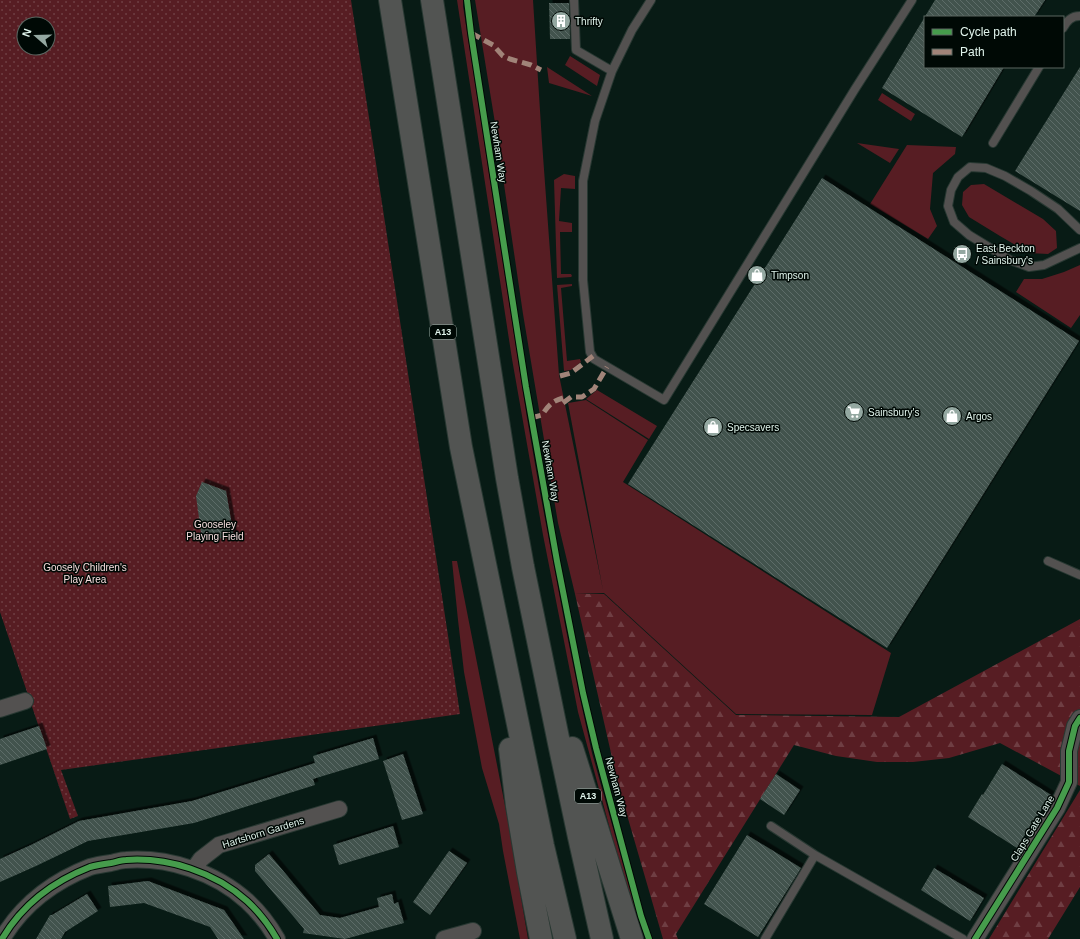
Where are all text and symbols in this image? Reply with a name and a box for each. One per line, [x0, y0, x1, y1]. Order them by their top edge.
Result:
building icon: Thrifty [550, 10, 572, 32]
north arrow [16, 16, 56, 56]
place label: Thrifty [575, 16, 603, 27]
legend [924, 16, 1064, 68]
text: Cycle path [960, 25, 1017, 39]
text: N [20, 27, 34, 38]
text: Path [960, 45, 985, 59]
street label: Newham Way [488, 121, 509, 183]
bus stop icon: East Beckton / Sainsbury's [951, 243, 973, 265]
place label: East Beckton / Sainsbury's [976, 243, 1035, 266]
shop icon: Timpson [746, 264, 768, 286]
place label: Timpson [771, 270, 809, 281]
road number: A13 [430, 325, 456, 339]
supermarket icon: Sainsbury's [843, 401, 865, 423]
shop icon: Argos [941, 405, 963, 427]
place label: Sainsbury's [868, 407, 919, 418]
place label: Argos [966, 411, 992, 422]
shop icon: Specsavers [702, 416, 724, 438]
place label: Specsavers [727, 422, 779, 433]
street label: Newham Way [540, 440, 561, 503]
park label: Gooseley Playing Field [186, 519, 244, 542]
park label: Goosely Children's Play Area [43, 562, 127, 585]
street label: Newham Way [603, 756, 630, 818]
road number: A13 [575, 789, 601, 803]
street label: Claps Gate Lane [1008, 793, 1057, 863]
street label: Hartshorn Gardens [221, 815, 305, 850]

